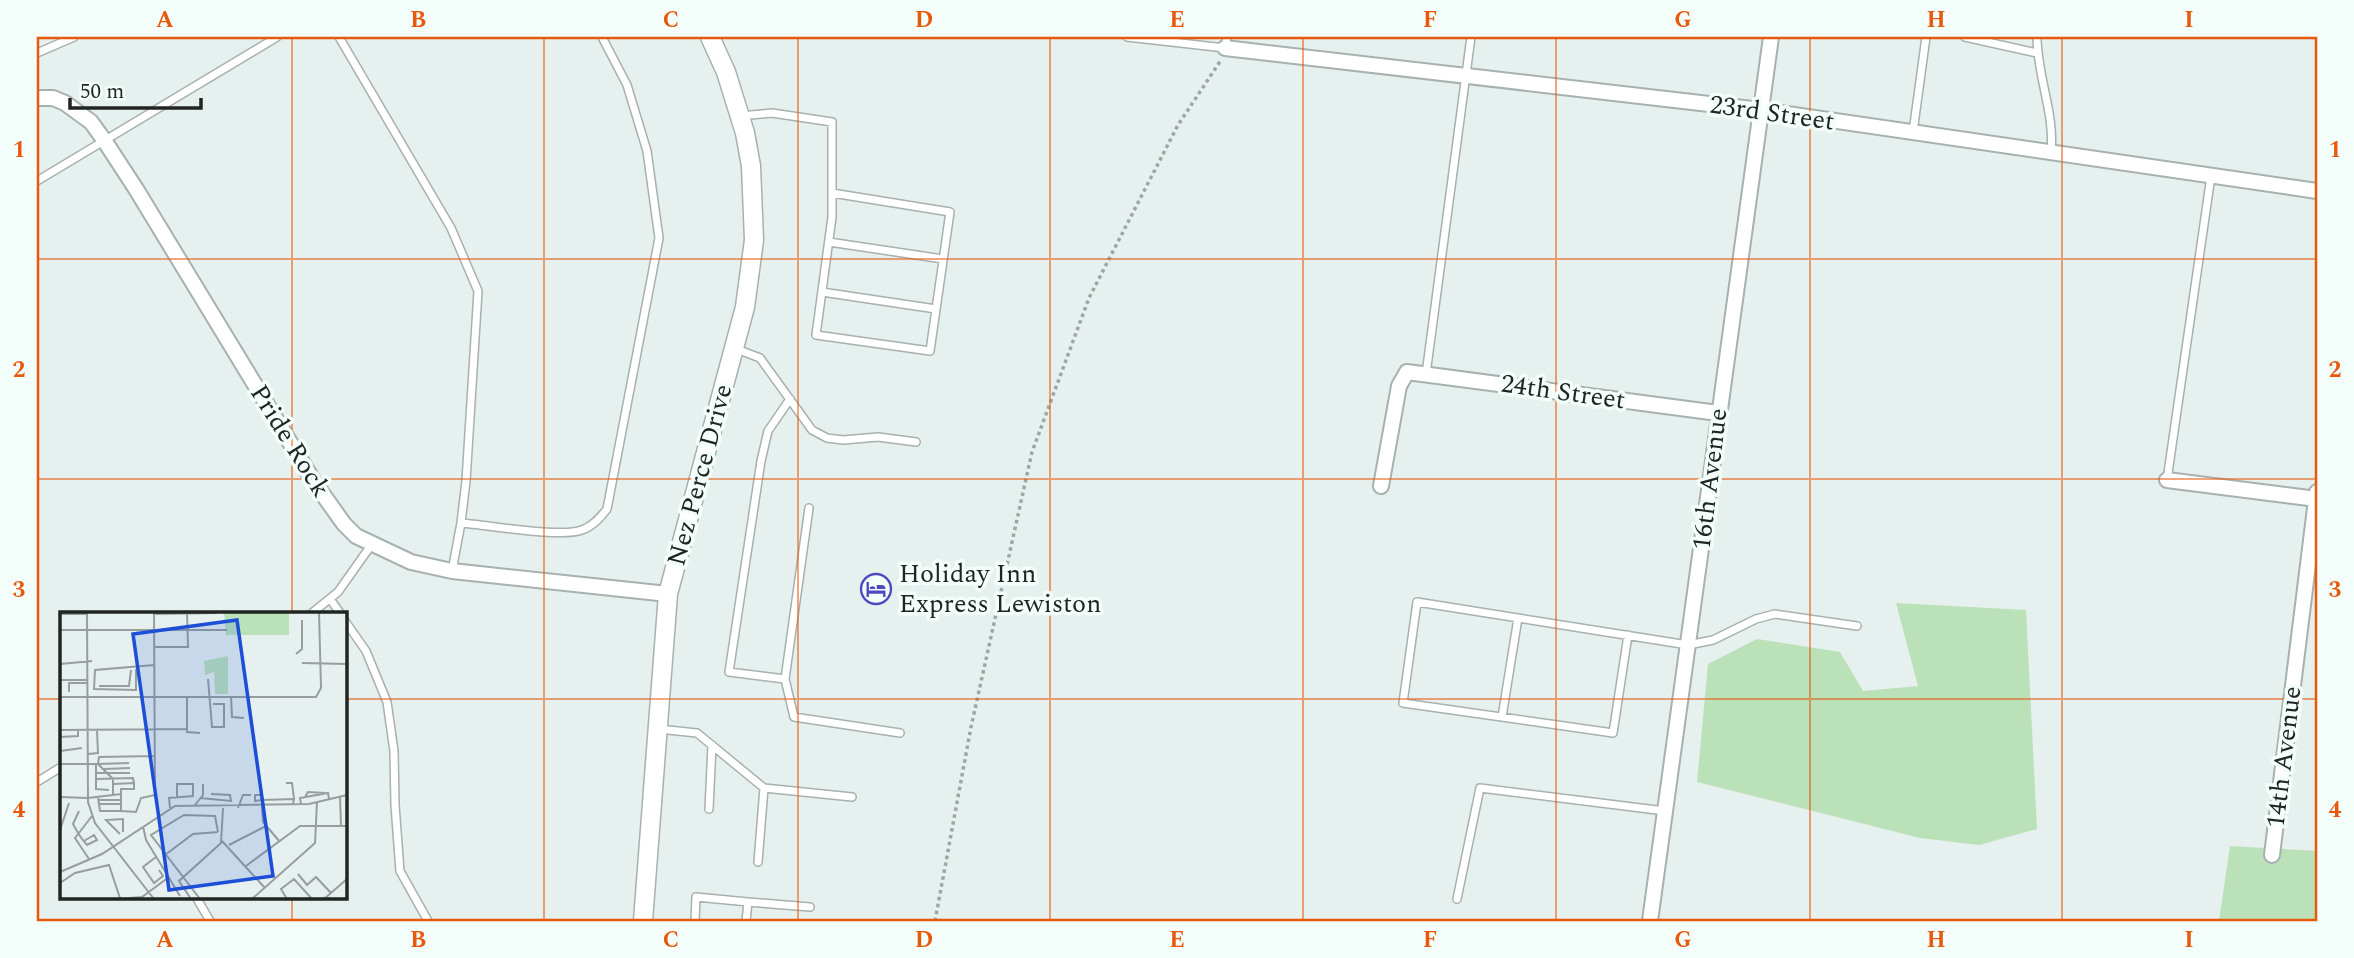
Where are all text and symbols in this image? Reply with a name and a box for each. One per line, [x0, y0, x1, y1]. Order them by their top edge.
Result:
text: A [156, 3, 174, 38]
text: B [410, 3, 426, 38]
text: C [663, 3, 679, 38]
text: D [915, 3, 933, 38]
text: E [1169, 3, 1185, 38]
text: F [1423, 3, 1437, 38]
text: G [1674, 3, 1692, 38]
text: H [1926, 3, 1946, 38]
text: I [2184, 3, 2194, 38]
scale bar [70, 66, 201, 110]
text: 50 m [80, 76, 124, 108]
street label: 23rd Street [1707, 84, 1837, 142]
text: 1 [13, 133, 25, 168]
text: 1 [2329, 133, 2341, 168]
text: 2 [13, 353, 26, 388]
text: 2 [2329, 353, 2342, 388]
street label: 24th Street [1498, 363, 1628, 421]
street label: Pride Rock [239, 377, 341, 505]
street label: Nez Perce Drive [657, 380, 743, 570]
street label: 16th Avenue [1681, 406, 1739, 552]
place label: Holiday Inn Express Lewiston [899, 554, 1101, 624]
hotel icon: Holiday Inn Express Lewiston [859, 572, 893, 606]
text: 3 [13, 573, 26, 608]
text: 3 [2329, 573, 2342, 608]
inset map [60, 612, 346, 898]
street label: 14th Avenue [2255, 684, 2313, 830]
text: 4 [13, 793, 26, 828]
text: 4 [2329, 793, 2342, 828]
text: A [156, 923, 174, 958]
text: B [410, 923, 426, 958]
text: C [663, 923, 679, 958]
text: D [915, 923, 933, 958]
text: E [1169, 923, 1185, 958]
text: F [1423, 923, 1437, 958]
text: G [1674, 923, 1692, 958]
text: H [1926, 923, 1946, 958]
text: I [2184, 923, 2194, 958]

